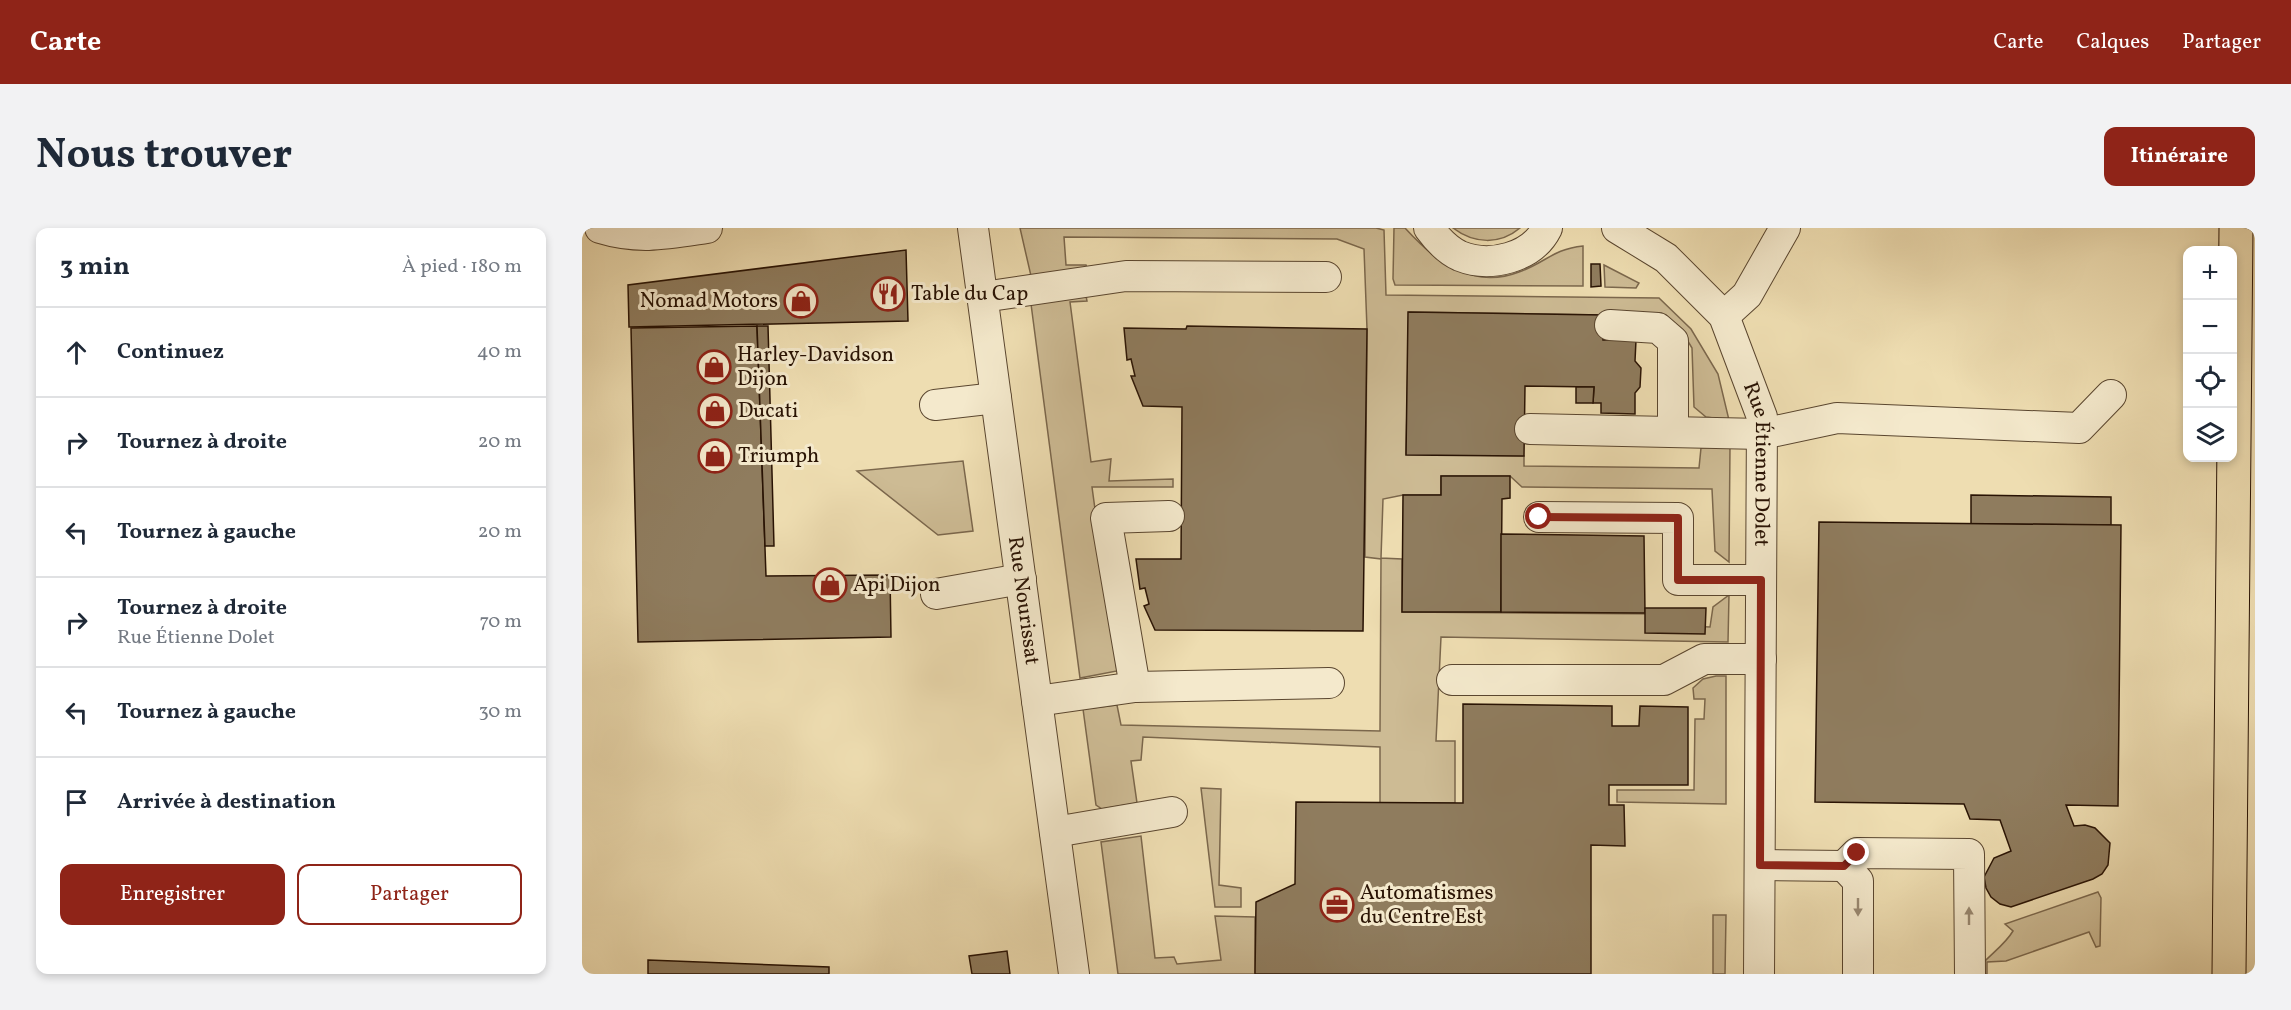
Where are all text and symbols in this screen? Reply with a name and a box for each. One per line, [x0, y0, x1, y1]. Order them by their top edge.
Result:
text: Carte [30, 23, 101, 62]
text: Carte [1993, 28, 2044, 57]
text: Calques [2077, 28, 2149, 57]
text: Partager [2182, 28, 2261, 57]
text: Nous trouver [36, 127, 292, 186]
button: Itinéraire [2104, 127, 2255, 186]
map controls [2183, 246, 2237, 462]
button: + [2183, 246, 2237, 300]
text: 3 min [60, 249, 130, 285]
text: À pied · 180 m [402, 253, 522, 281]
restaurant icon: Table du Cap [870, 276, 906, 312]
place label: Table du Cap [911, 280, 1028, 309]
shop icon: Nomad Motors [783, 283, 819, 319]
place label: Nomad Motors [640, 287, 778, 316]
button: − [2183, 300, 2237, 354]
icon: ahead [60, 336, 93, 369]
text: Continuez [117, 337, 224, 368]
text: 40 m [477, 338, 522, 366]
place label: Harley-Davidson Dijon [737, 341, 894, 394]
shop icon: Harley-Davidson Dijon [696, 349, 732, 385]
button: locate [2183, 354, 2237, 408]
street label: Rue Étienne Dolet [1736, 378, 1777, 547]
shop icon: Ducati [697, 393, 733, 429]
place label: Ducati [738, 397, 798, 426]
button: layers [2183, 408, 2237, 462]
icon: right [60, 426, 93, 459]
text: Tournez à droite [117, 427, 287, 458]
text: 20 m [478, 428, 522, 456]
shop icon: Triumph [697, 438, 733, 474]
place label: Triumph [738, 442, 819, 471]
route start [1525, 503, 1551, 529]
icon: left [60, 516, 93, 549]
text: Tournez à gauche [117, 517, 296, 548]
text: 20 m [478, 518, 522, 546]
street label: Rue Nourissat [1000, 534, 1047, 667]
shop icon: Api Dijon [812, 567, 848, 603]
place label: Api Dijon [853, 571, 941, 600]
text: Tournez à droite [117, 593, 287, 624]
icon: right [60, 606, 93, 639]
text: 70 m [479, 608, 522, 636]
text: Rue Étienne Dolet [117, 624, 275, 652]
icon: left [60, 696, 93, 729]
text: Tournez à gauche [117, 697, 296, 728]
text: 30 m [478, 698, 522, 726]
icon: arrive [60, 786, 93, 819]
text: Arrivée à destination [117, 787, 336, 818]
route end [1843, 839, 1869, 865]
button: Enregistrer [60, 864, 285, 925]
button: Partager [297, 864, 522, 925]
place label: Automatismes du Centre Est [1360, 879, 1493, 932]
office icon: Automatismes du Centre Est [1319, 887, 1355, 923]
one-way arrow [1853, 897, 1863, 916]
one-way arrow [1964, 906, 1974, 925]

